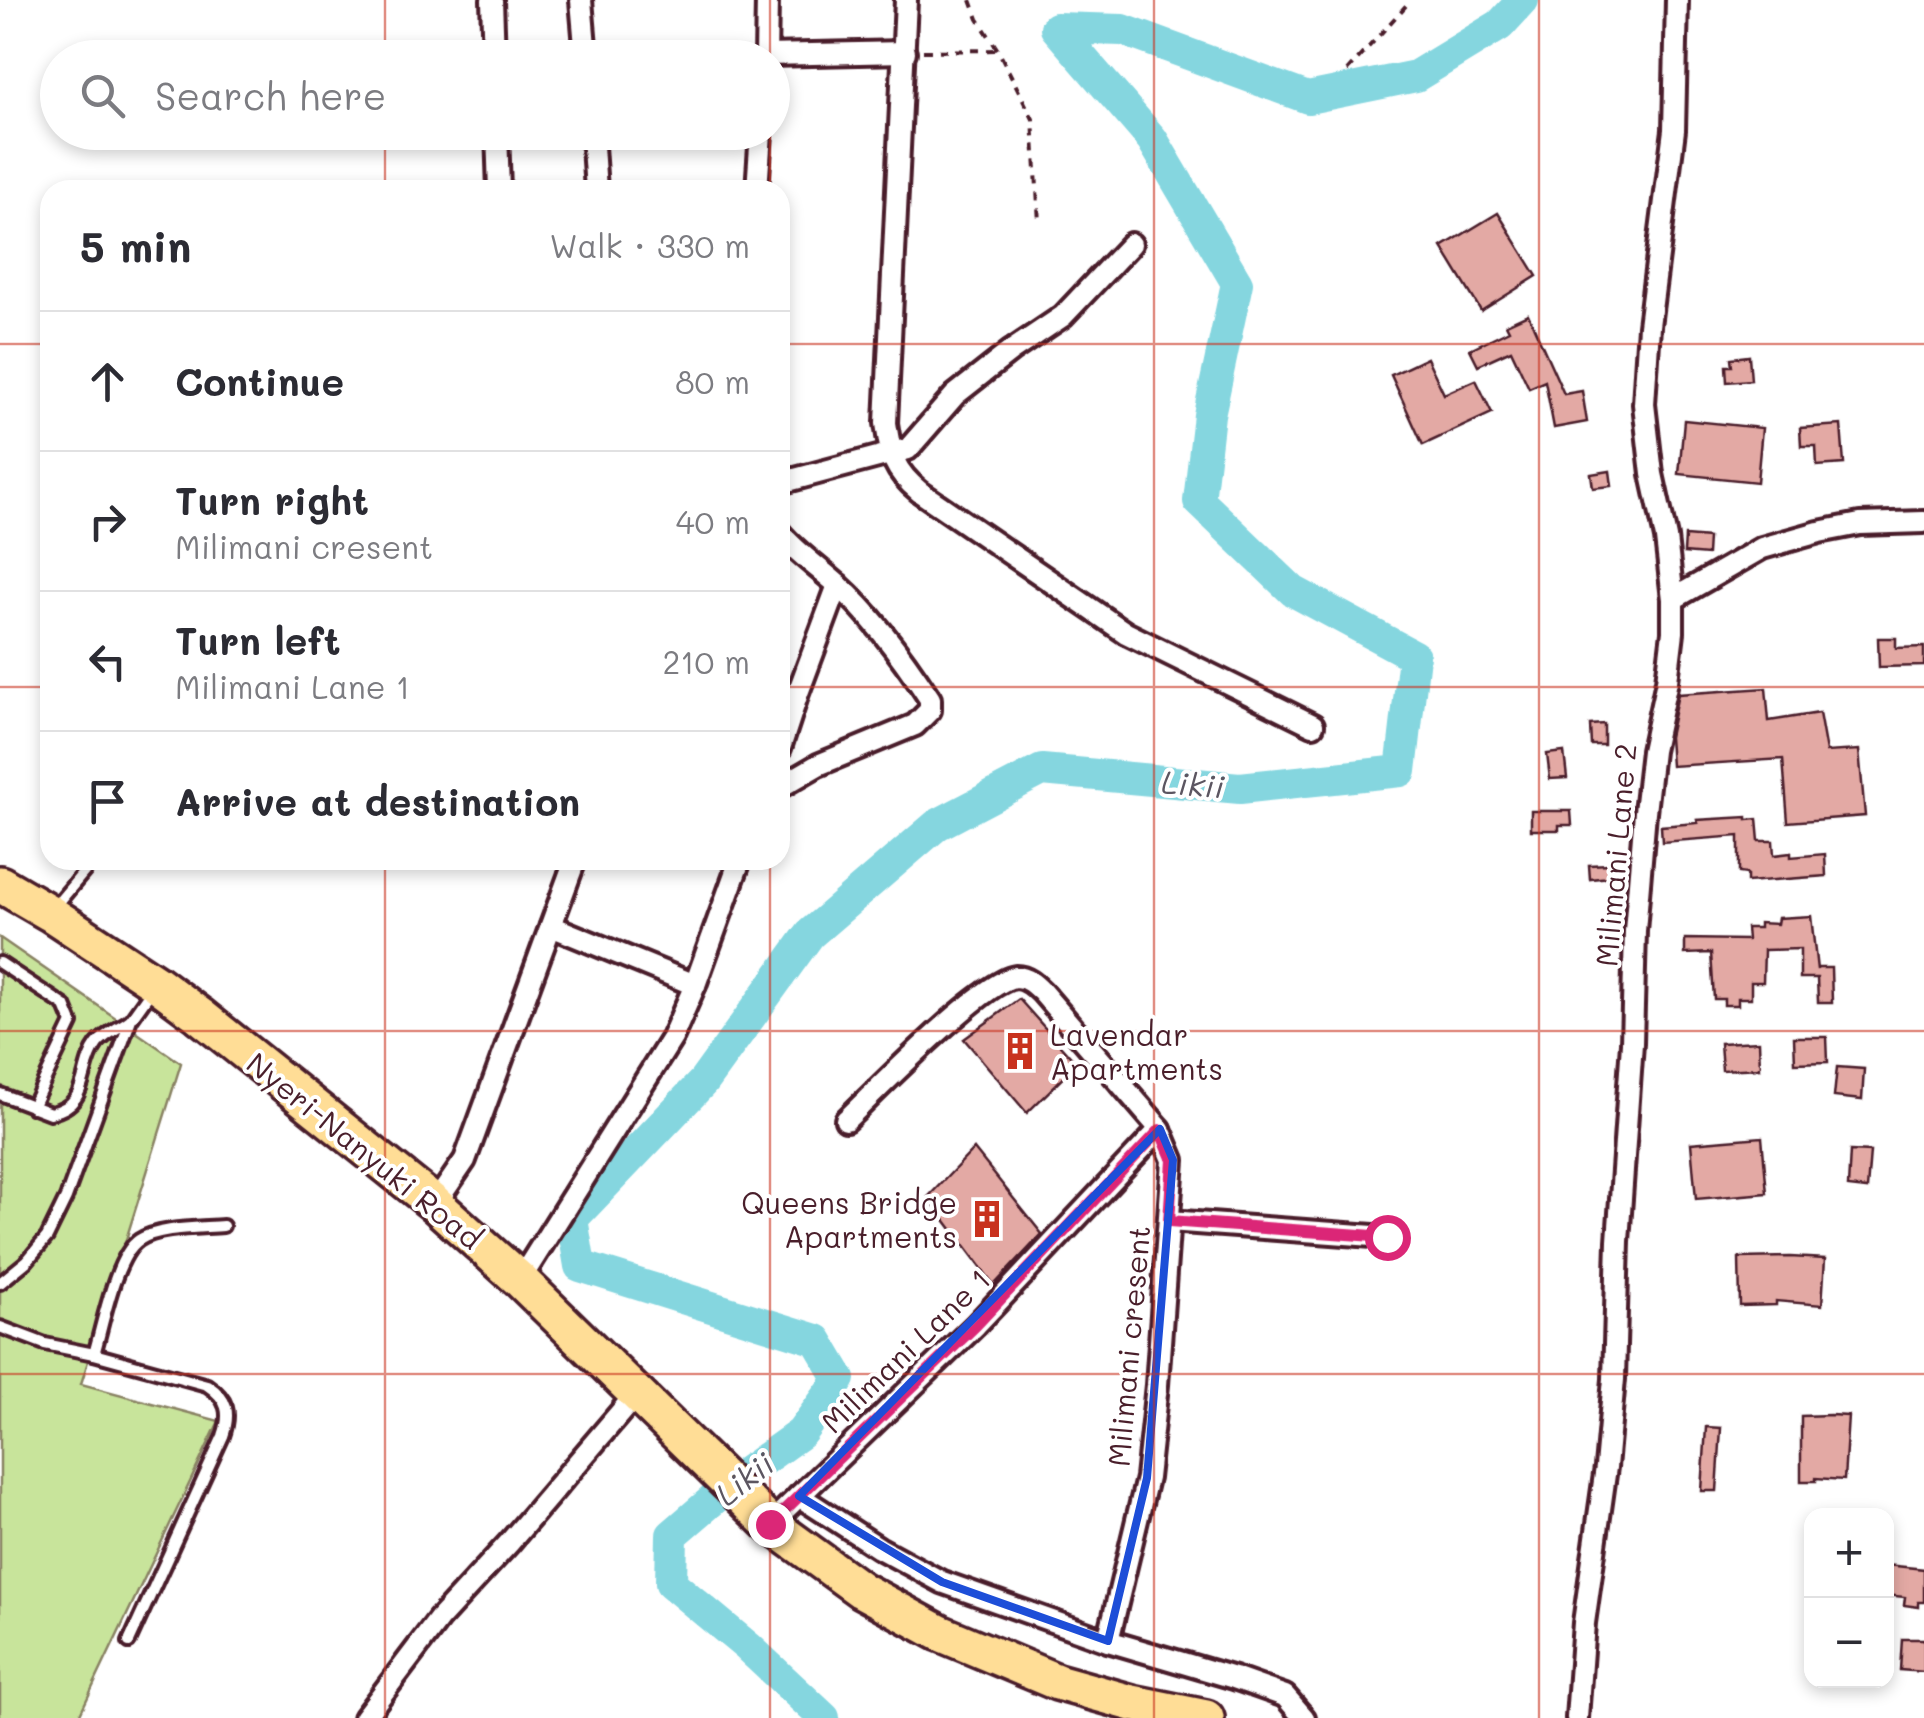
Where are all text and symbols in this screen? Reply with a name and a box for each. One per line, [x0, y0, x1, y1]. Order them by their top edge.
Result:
search box [40, 40, 790, 150]
icon: search [75, 68, 130, 123]
text: Search here [155, 70, 386, 120]
text: 5 min [80, 218, 191, 273]
text: Walk · 330 m [550, 224, 750, 266]
icon: ahead [80, 354, 135, 409]
text: Continue [175, 356, 344, 406]
text: 80 m [675, 360, 750, 402]
text: Turn right [175, 475, 369, 525]
icon: right [80, 494, 135, 549]
text: 40 m [676, 500, 750, 542]
text: Milimani cresent [175, 525, 433, 567]
text: Turn left [175, 615, 341, 665]
icon: left [80, 634, 135, 689]
text: 210 m [662, 640, 750, 682]
text: Milimani Lane 1 [175, 665, 410, 707]
street label: Milimani Lane 2 [1585, 742, 1645, 968]
water label: Likii [1160, 759, 1227, 807]
icon: arrive [80, 774, 135, 829]
text: Arrive at destination [175, 776, 580, 826]
place label: Lavendar Apartments [1050, 1014, 1223, 1088]
building icon: Lavendar Apartments [999, 1030, 1041, 1072]
street label: Nyeri-Nanyuki Road [239, 1043, 491, 1257]
place label: Queens Bridge Apartments [741, 1182, 957, 1256]
building icon: Queens Bridge Apartments [966, 1198, 1008, 1240]
route start [1365, 1215, 1411, 1261]
street label: Milimani cresent [1098, 1224, 1158, 1468]
street label: Milimani Lane 1 [812, 1259, 998, 1441]
water label: Likii [706, 1442, 782, 1514]
route end [748, 1502, 794, 1548]
map controls [1804, 1508, 1894, 1688]
button: + [1804, 1508, 1894, 1598]
button: − [1804, 1598, 1894, 1688]

